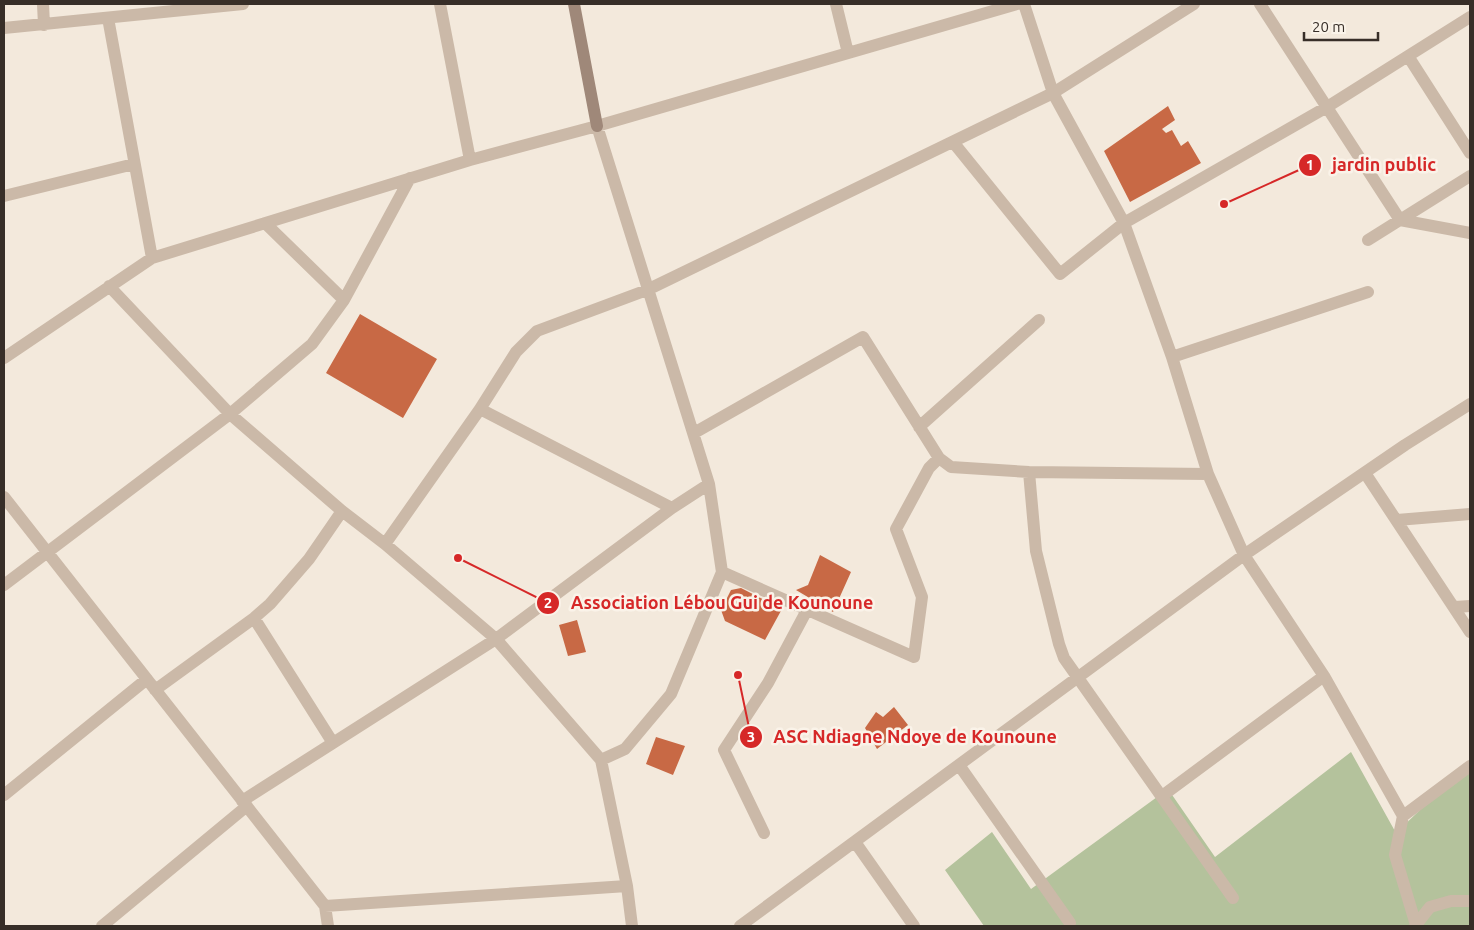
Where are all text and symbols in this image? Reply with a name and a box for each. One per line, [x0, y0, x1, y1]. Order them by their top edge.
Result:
scale bar [1304, 10, 1378, 42]
text: 20 m [1312, 18, 1345, 35]
callout: jardin public [1297, 148, 1446, 181]
text: jardin public [1330, 154, 1436, 174]
text: 1 [1306, 156, 1314, 173]
callout: Association Lébou Gui de Kounoune [536, 586, 883, 619]
text: Association Lébou Gui de Kounoune [571, 592, 873, 612]
text: 2 [544, 594, 552, 611]
callout: ASC Ndiagne Ndoye de Kounoune [738, 720, 1067, 753]
text: ASC Ndiagne Ndoye de Kounoune [773, 726, 1057, 746]
text: 3 [747, 728, 755, 745]

